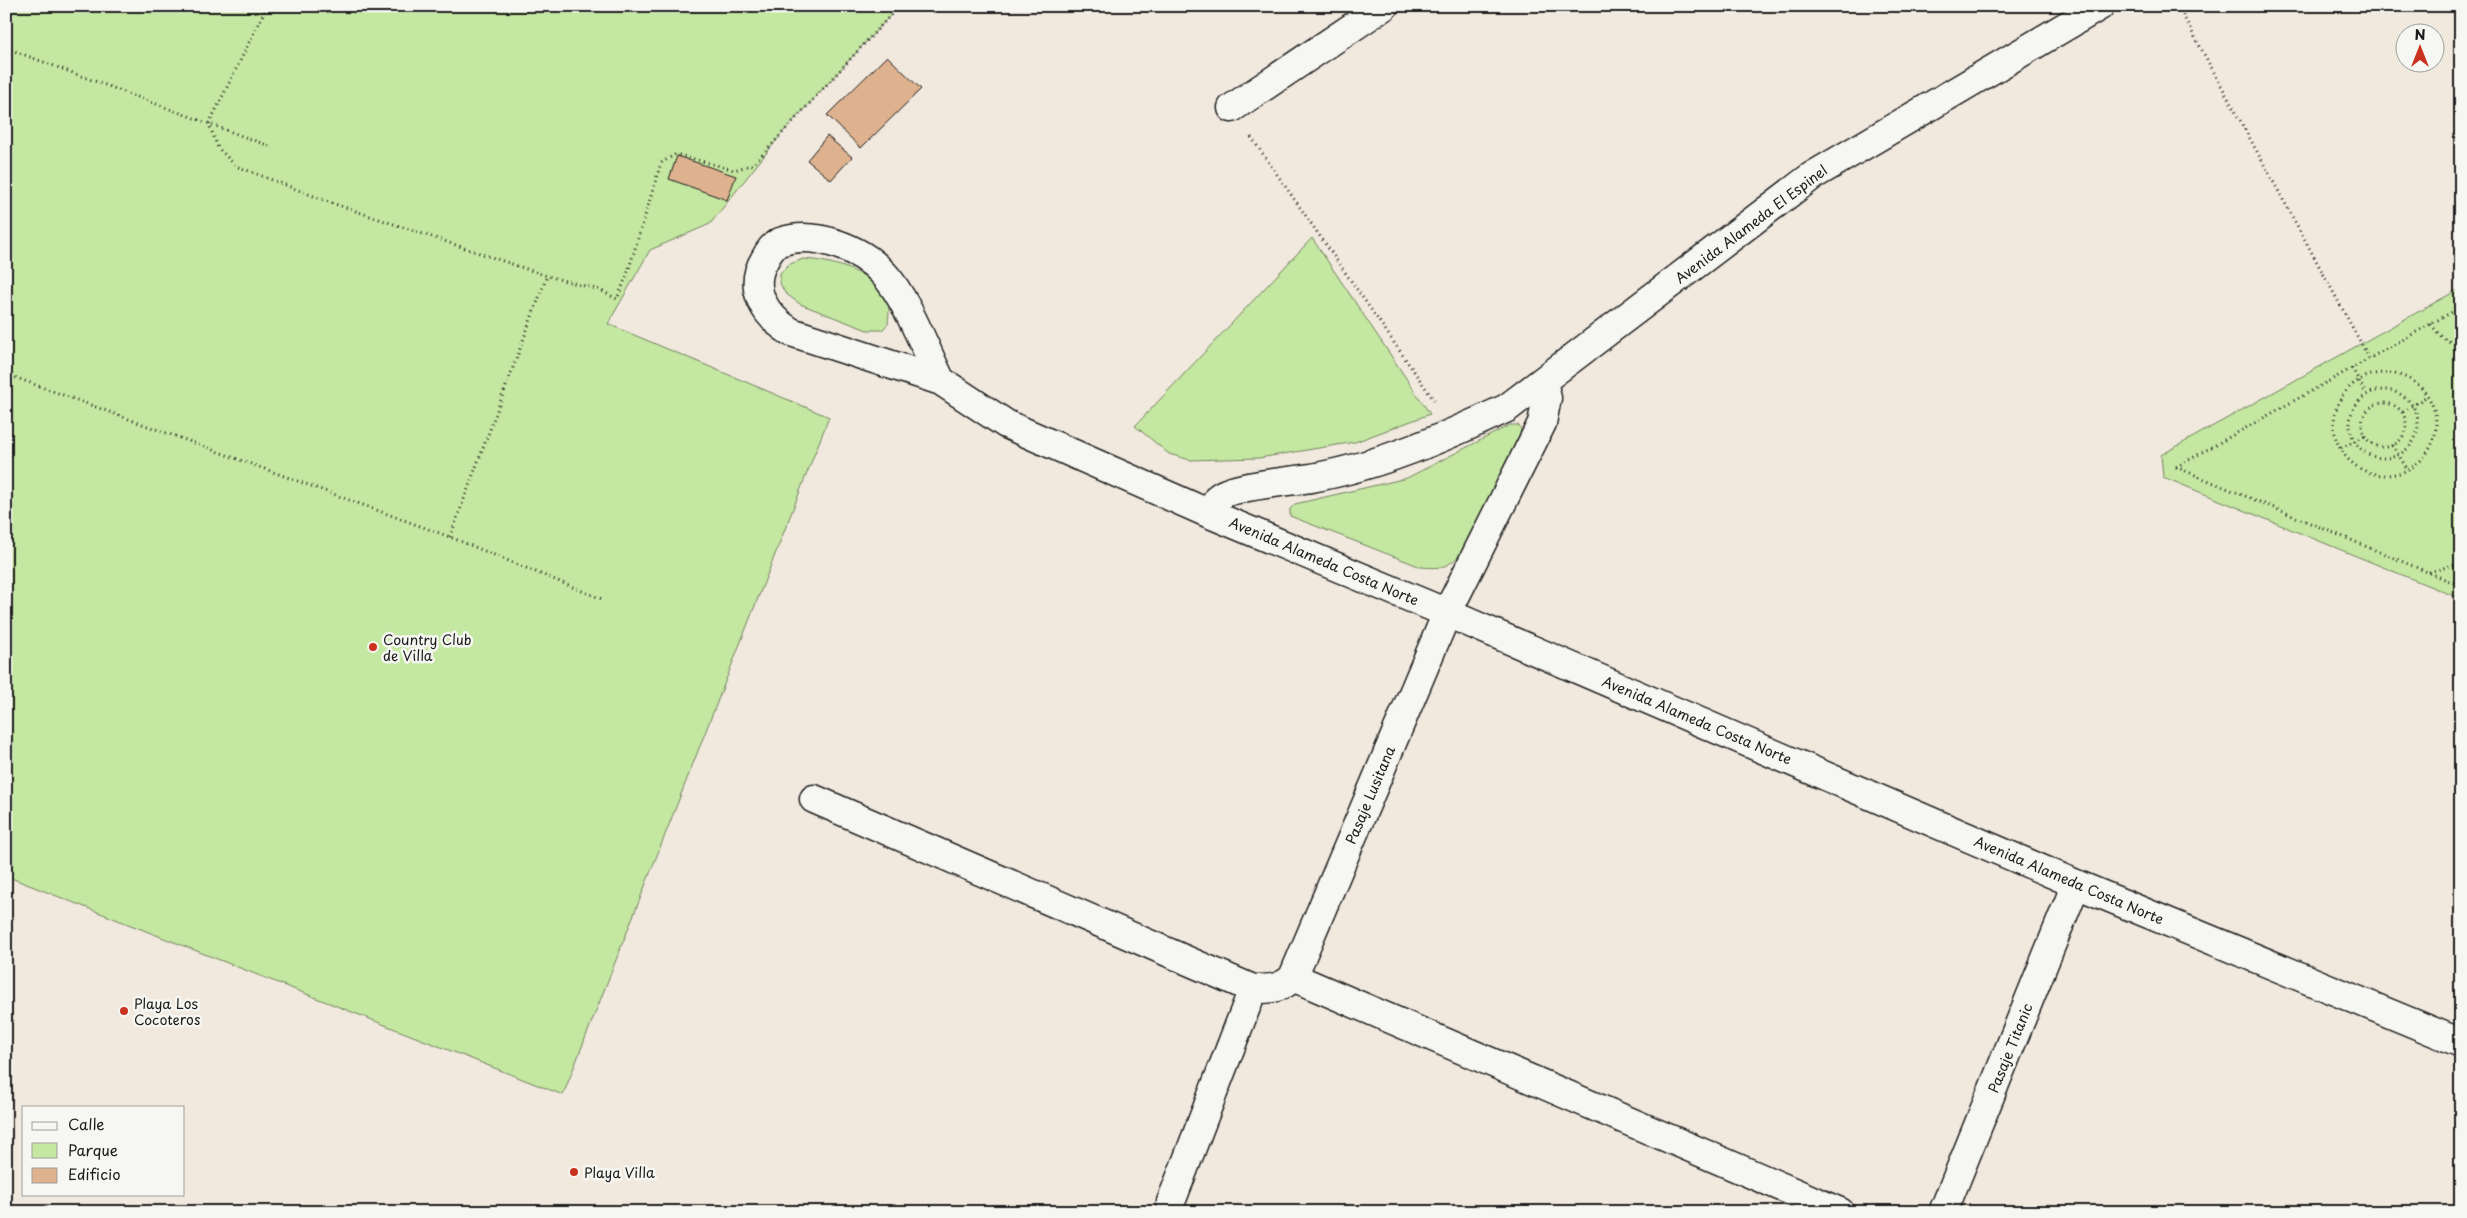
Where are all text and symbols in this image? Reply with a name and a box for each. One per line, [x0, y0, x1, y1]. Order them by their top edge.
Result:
north arrow [2394, 22, 2444, 72]
text: N [2414, 24, 2426, 45]
street label: Avenida Alameda El Espinel [1670, 160, 1832, 288]
street label: Avenida Alameda Costa Norte [1226, 511, 1422, 611]
place label: Country Club de Villa [383, 629, 471, 666]
marker: Country Club de Villa [367, 641, 379, 653]
street label: Avenida Alameda Costa Norte [1599, 670, 1795, 770]
street label: Pasaje Lusitana [1340, 743, 1400, 847]
street label: Avenida Alameda Costa Norte [1971, 830, 2167, 930]
place label: Playa Los Cocoteros [134, 993, 200, 1030]
street label: Pasaje Titanic [1982, 1000, 2038, 1096]
marker: Playa Los Cocoteros [118, 1005, 130, 1017]
legend [22, 1106, 185, 1196]
text: Calle [68, 1112, 105, 1135]
text: Parque [68, 1138, 118, 1161]
text: Edificio [68, 1162, 121, 1185]
place label: Playa Villa [584, 1162, 655, 1183]
marker: Playa Villa [568, 1166, 580, 1178]

